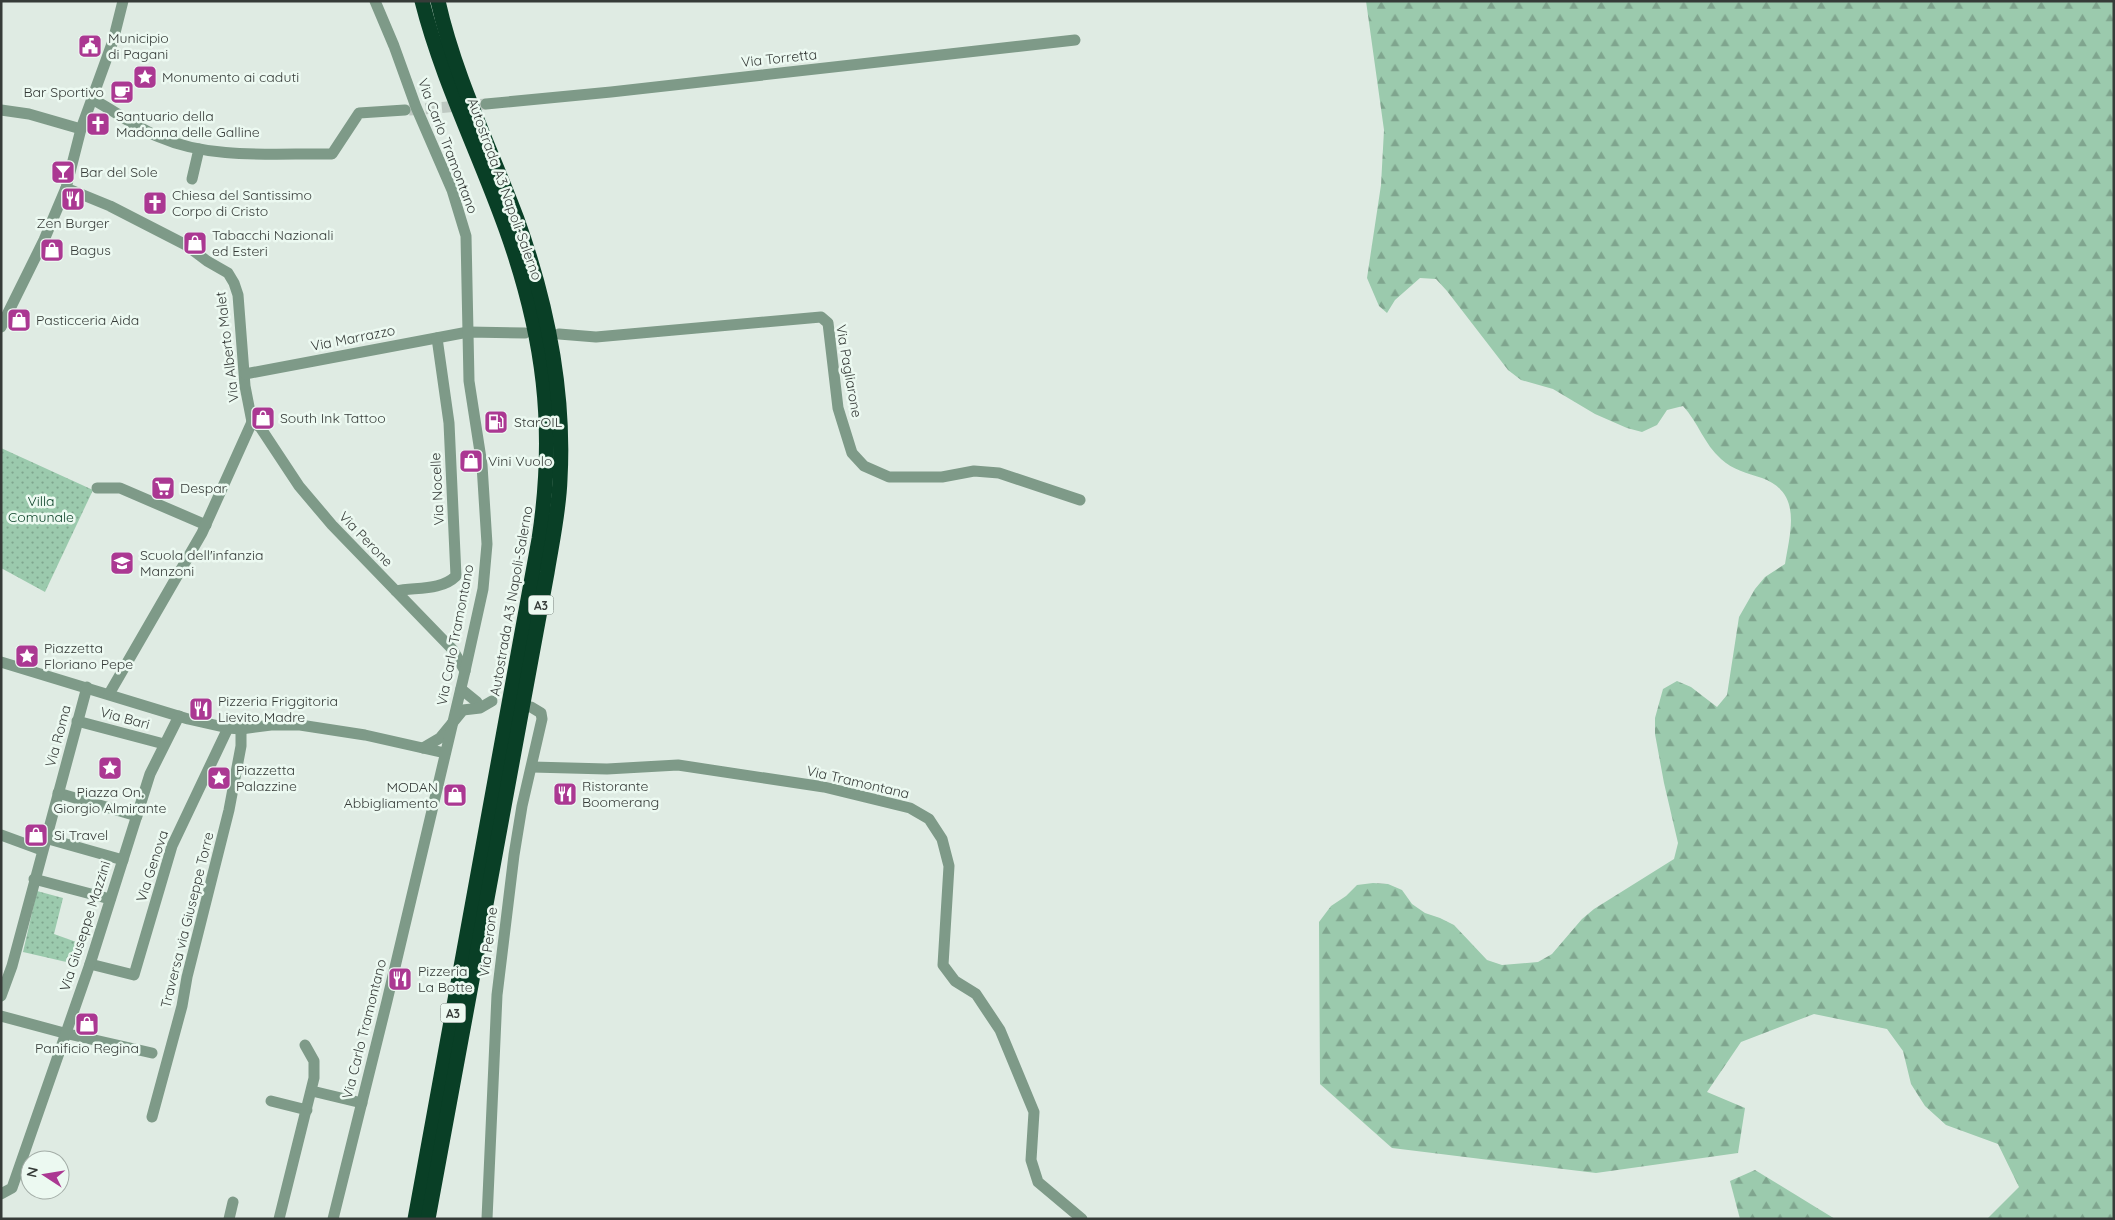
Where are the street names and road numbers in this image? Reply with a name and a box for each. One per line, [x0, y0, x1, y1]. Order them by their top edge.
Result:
street label: Via Torretta [740, 45, 818, 71]
street label: Via Carlo Tramontano [414, 76, 482, 216]
street label: Autostrada A3 Napoli-Salerno [464, 95, 546, 283]
street label: Via Alberto Malet [211, 290, 243, 403]
street label: Via Marrazzo [309, 321, 397, 355]
street label: Via Pagliarone [832, 323, 866, 419]
street label: Via Nocelle [426, 452, 448, 526]
street label: Autostrada A3 Napoli-Salerno [485, 505, 537, 697]
street label: Via Perone [335, 507, 397, 571]
street label: Via Carlo Tramontano [432, 563, 478, 707]
road number: A3 [528, 596, 554, 614]
street label: Via Roma [41, 703, 75, 769]
street label: Via Bari [98, 703, 152, 733]
street label: Via Tramontana [805, 761, 911, 803]
street label: Via Genova [132, 828, 172, 904]
street label: Traversa via Giuseppe Torre [156, 830, 218, 1010]
street label: Via Giuseppe Mazzini [55, 859, 115, 993]
street label: Via Perone [475, 906, 501, 978]
street label: Via Carlo Tramontano [338, 957, 390, 1101]
road number: A3 [440, 1004, 466, 1022]

